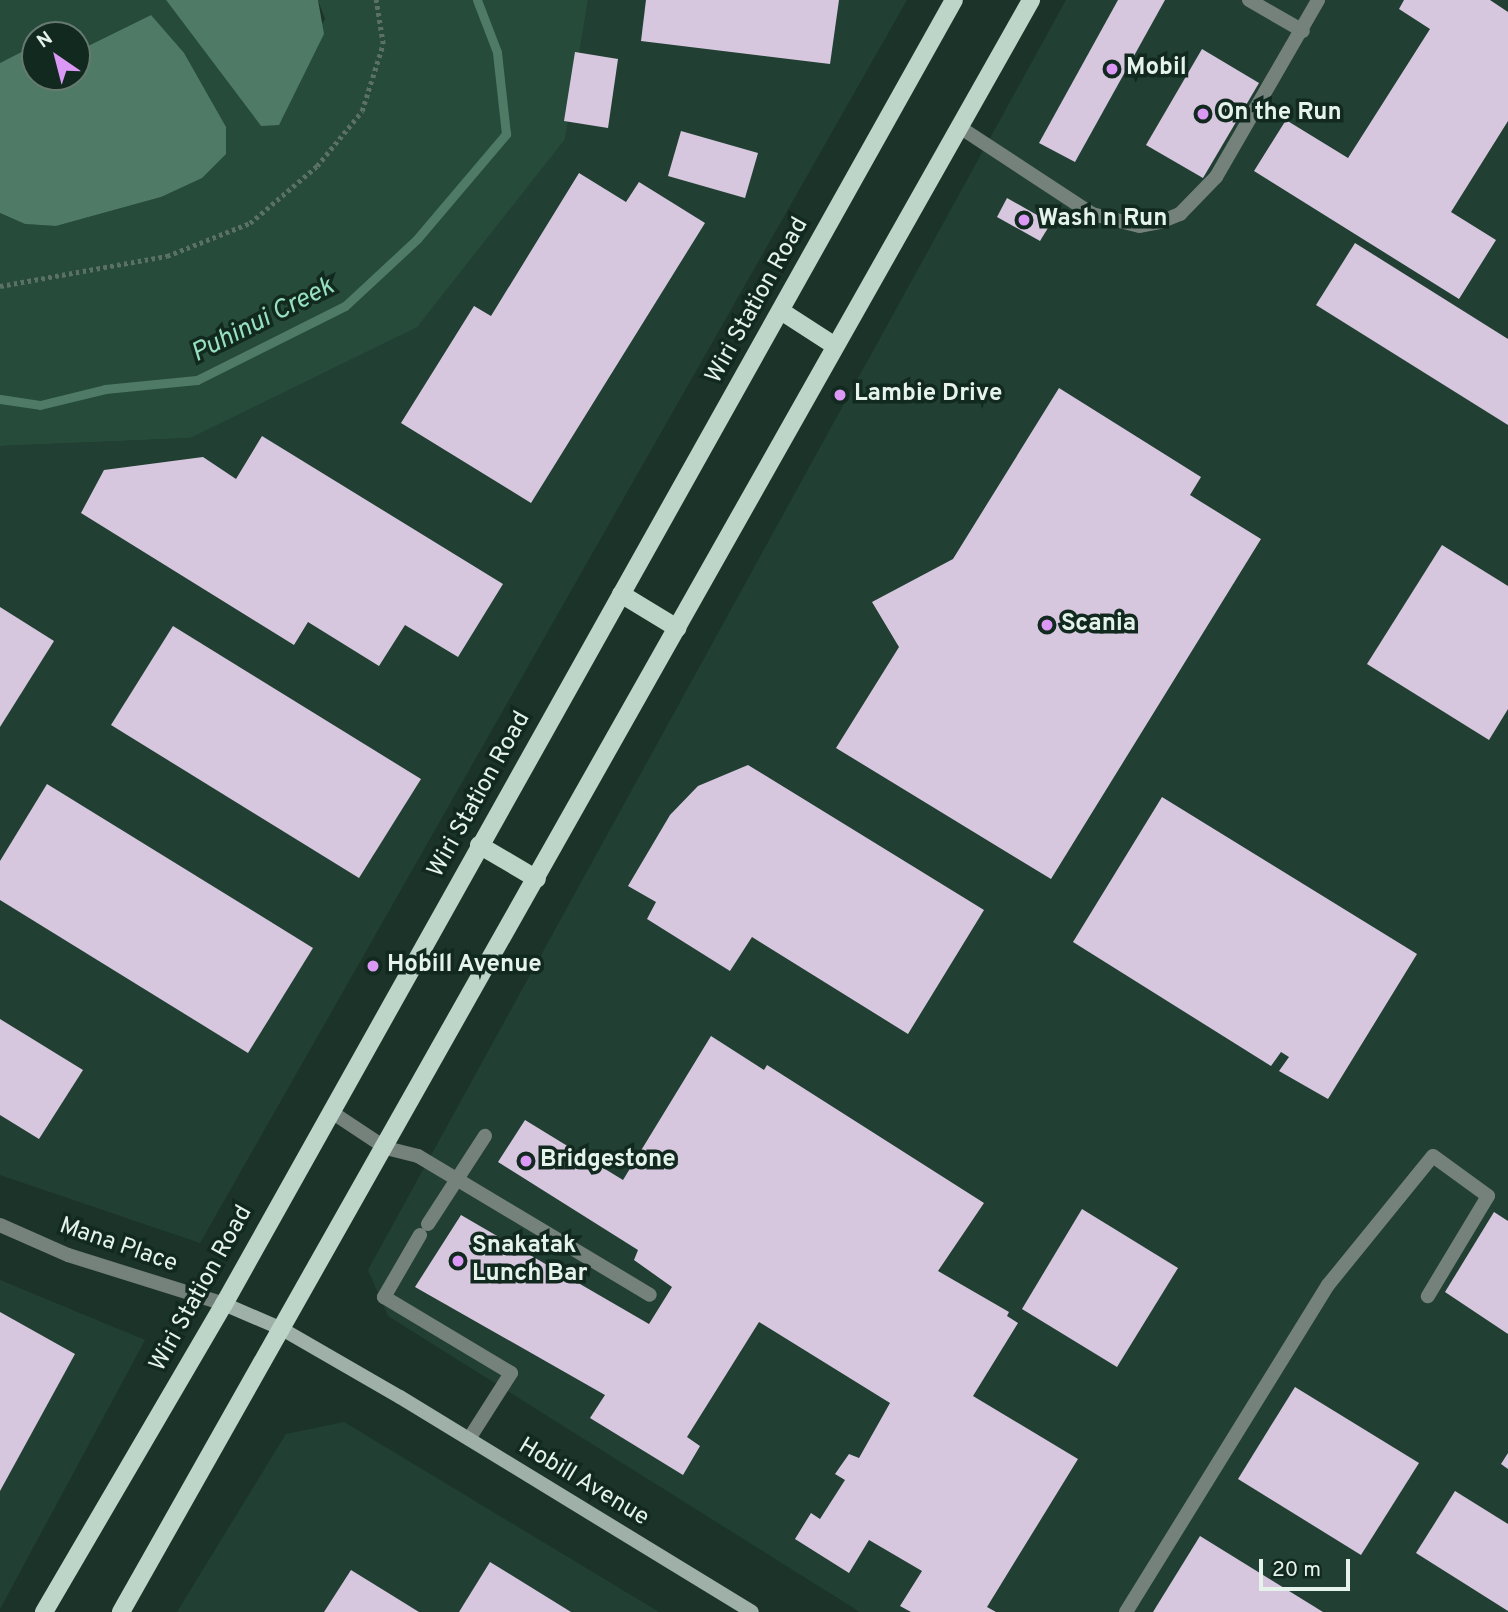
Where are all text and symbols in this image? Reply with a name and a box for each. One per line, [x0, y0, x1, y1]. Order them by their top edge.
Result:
north arrow [21, 21, 91, 91]
text: N [33, 27, 58, 54]
place label: Mobil [1126, 55, 1187, 83]
marker: Mobil [1104, 61, 1120, 77]
place label: On the Run [1217, 100, 1342, 128]
marker: On the Run [1195, 106, 1211, 122]
place label: Wash n Run [1038, 206, 1168, 234]
marker: Wash n Run [1016, 212, 1032, 228]
street label: Wiri Station Road [701, 213, 815, 389]
water label: Puhinui Creek [186, 272, 340, 370]
place label: Lambie Drive [854, 381, 1002, 409]
marker: Lambie Drive [832, 387, 848, 403]
place label: Scania [1061, 611, 1136, 639]
marker: Scania [1039, 617, 1055, 633]
street label: Wiri Station Road [423, 707, 537, 883]
place label: Hobill Avenue [387, 952, 542, 980]
marker: Hobill Avenue [365, 958, 381, 974]
place label: Bridgestone [540, 1147, 676, 1175]
marker: Bridgestone [518, 1153, 534, 1169]
street label: Wiri Station Road [145, 1201, 259, 1377]
street label: Mana Place [55, 1212, 181, 1280]
place label: Snakatak Lunch Bar [472, 1233, 588, 1289]
marker: Snakatak Lunch Bar [450, 1253, 466, 1269]
street label: Hobill Avenue [512, 1432, 654, 1534]
scale bar [1263, 1546, 1354, 1590]
text: 20 m [1272, 1557, 1321, 1584]

